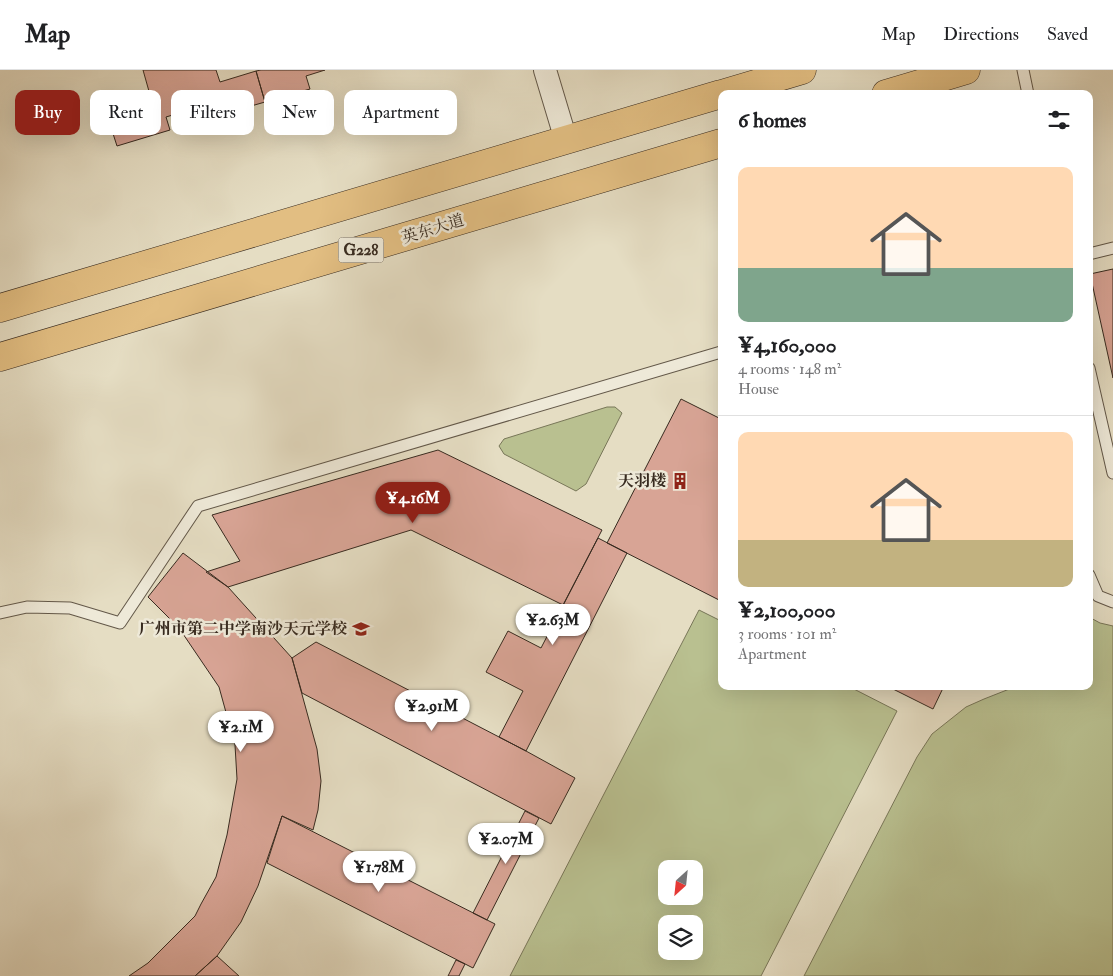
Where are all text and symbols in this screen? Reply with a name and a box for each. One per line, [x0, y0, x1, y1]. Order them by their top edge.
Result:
text: Map [25, 19, 70, 50]
text: Map [882, 23, 915, 46]
text: Directions [943, 23, 1019, 46]
text: Saved [1047, 23, 1088, 46]
chip: Buy [15, 90, 80, 135]
chip: Rent [90, 90, 161, 135]
chip: Filters [171, 90, 254, 135]
chip: New [264, 90, 334, 135]
chip: Apartment [344, 90, 457, 135]
icon: filters [1045, 106, 1073, 134]
text: 6 homes [738, 107, 806, 134]
icon: home [861, 199, 951, 289]
street label: 英东大道 [399, 210, 467, 248]
road number: G228 [338, 238, 384, 262]
text: ¥4,160,000 [738, 332, 837, 359]
text: 4 rooms · 148 m² [738, 359, 841, 379]
text: House [738, 379, 779, 399]
icon: home [861, 465, 951, 555]
place label: 天羽楼 [618, 471, 666, 491]
building icon: 天羽楼 [670, 471, 690, 491]
pin: ¥4.16M [372, 482, 454, 524]
text: ¥4.16M [386, 488, 440, 508]
text: ¥2,100,000 [738, 597, 836, 624]
pin: ¥2.63M [512, 604, 594, 646]
text: ¥2.63M [527, 610, 579, 630]
place label: 广州市第二中学南沙天元学校 [139, 619, 347, 639]
school or university icon: 广州市第二中学南沙天元学校 [351, 619, 371, 639]
text: 3 rooms · 101 m² [738, 624, 836, 644]
text: Apartment [738, 644, 806, 664]
pin: ¥2.91M [391, 690, 473, 732]
text: ¥2.91M [406, 696, 458, 716]
pin: ¥2.1M [206, 710, 276, 753]
text: ¥2.1M [219, 717, 263, 737]
pin: ¥2.07M [465, 822, 547, 865]
text: ¥2.07M [479, 829, 533, 849]
pin: ¥1.78M [338, 850, 420, 893]
text: ¥1.78M [354, 857, 404, 877]
north arrow [658, 860, 702, 905]
map controls [658, 860, 703, 960]
button: layers [658, 915, 703, 960]

